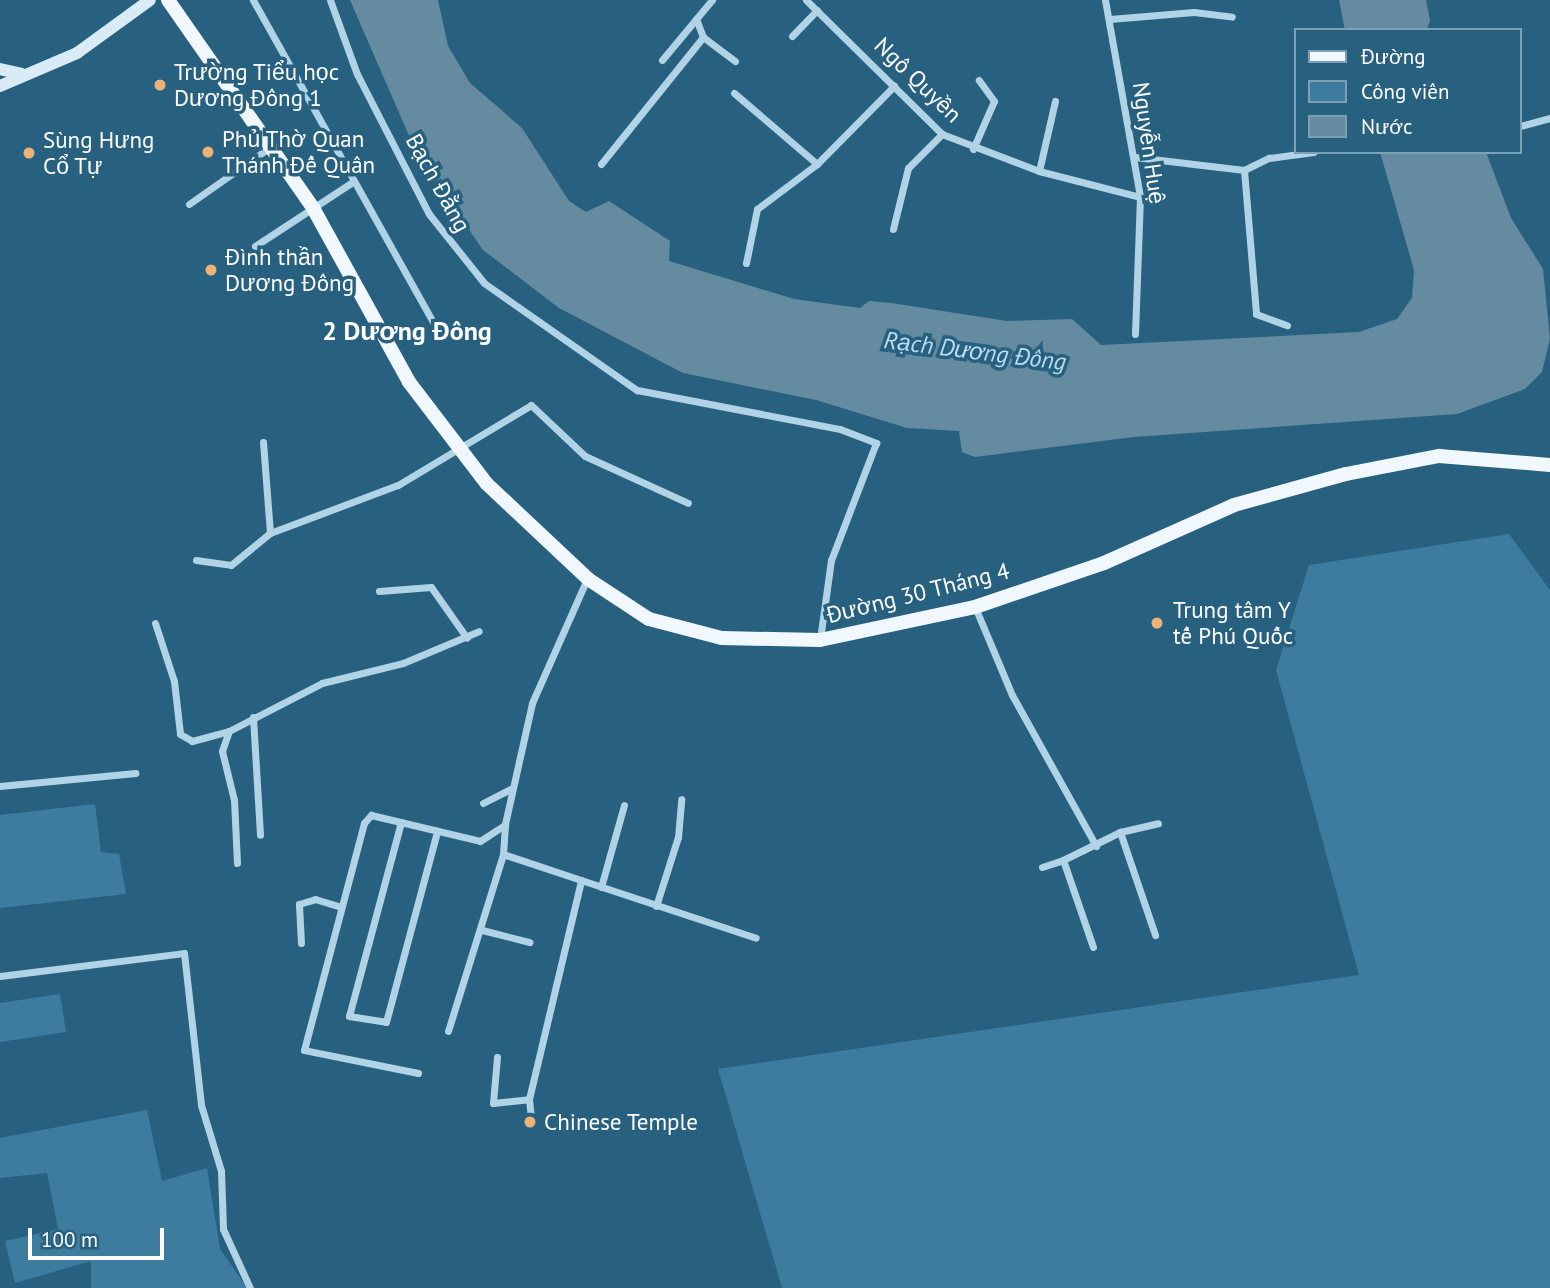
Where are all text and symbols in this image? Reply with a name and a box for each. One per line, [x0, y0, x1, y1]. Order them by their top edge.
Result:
legend [1294, 28, 1522, 154]
street label: Ngô Quyền [869, 32, 967, 128]
text: Đường [1361, 43, 1425, 70]
place label: Trường Tiểu học Dương Đông 1 [174, 58, 340, 112]
marker: Trường Tiểu học Dương Đông 1 [152, 77, 168, 93]
text: Công viên [1361, 78, 1450, 105]
street label: Nguyễn Huệ [1127, 80, 1171, 206]
text: Nước [1361, 113, 1412, 140]
place label: Phủ Thờ Quan Thánh Đế Quân [222, 125, 375, 179]
place label: Sùng Hưng Cổ Tự [43, 126, 154, 180]
street label: Bạch Đằng [400, 129, 476, 237]
marker: Phủ Thờ Quan Thánh Đế Quân [200, 144, 216, 160]
marker: Sùng Hưng Cổ Tự [21, 145, 37, 161]
place label: Đình thần Dương Đông [225, 243, 354, 297]
marker: Đình thần Dương Đông [203, 262, 219, 278]
district label: 2 Dương Đông [322, 315, 492, 347]
water label: Rạch Dương Đông [882, 326, 1068, 376]
street label: Đường 30 Tháng 4 [823, 557, 1013, 629]
place label: Trung tâm Y tế Phú Quốc [1173, 596, 1293, 650]
marker: Trung tâm Y tế Phú Quốc [1147, 613, 1167, 633]
place label: Chinese Temple [544, 1108, 699, 1136]
marker: Chinese Temple [522, 1114, 538, 1130]
scale bar [32, 1214, 168, 1258]
text: 100 m [41, 1226, 98, 1253]

